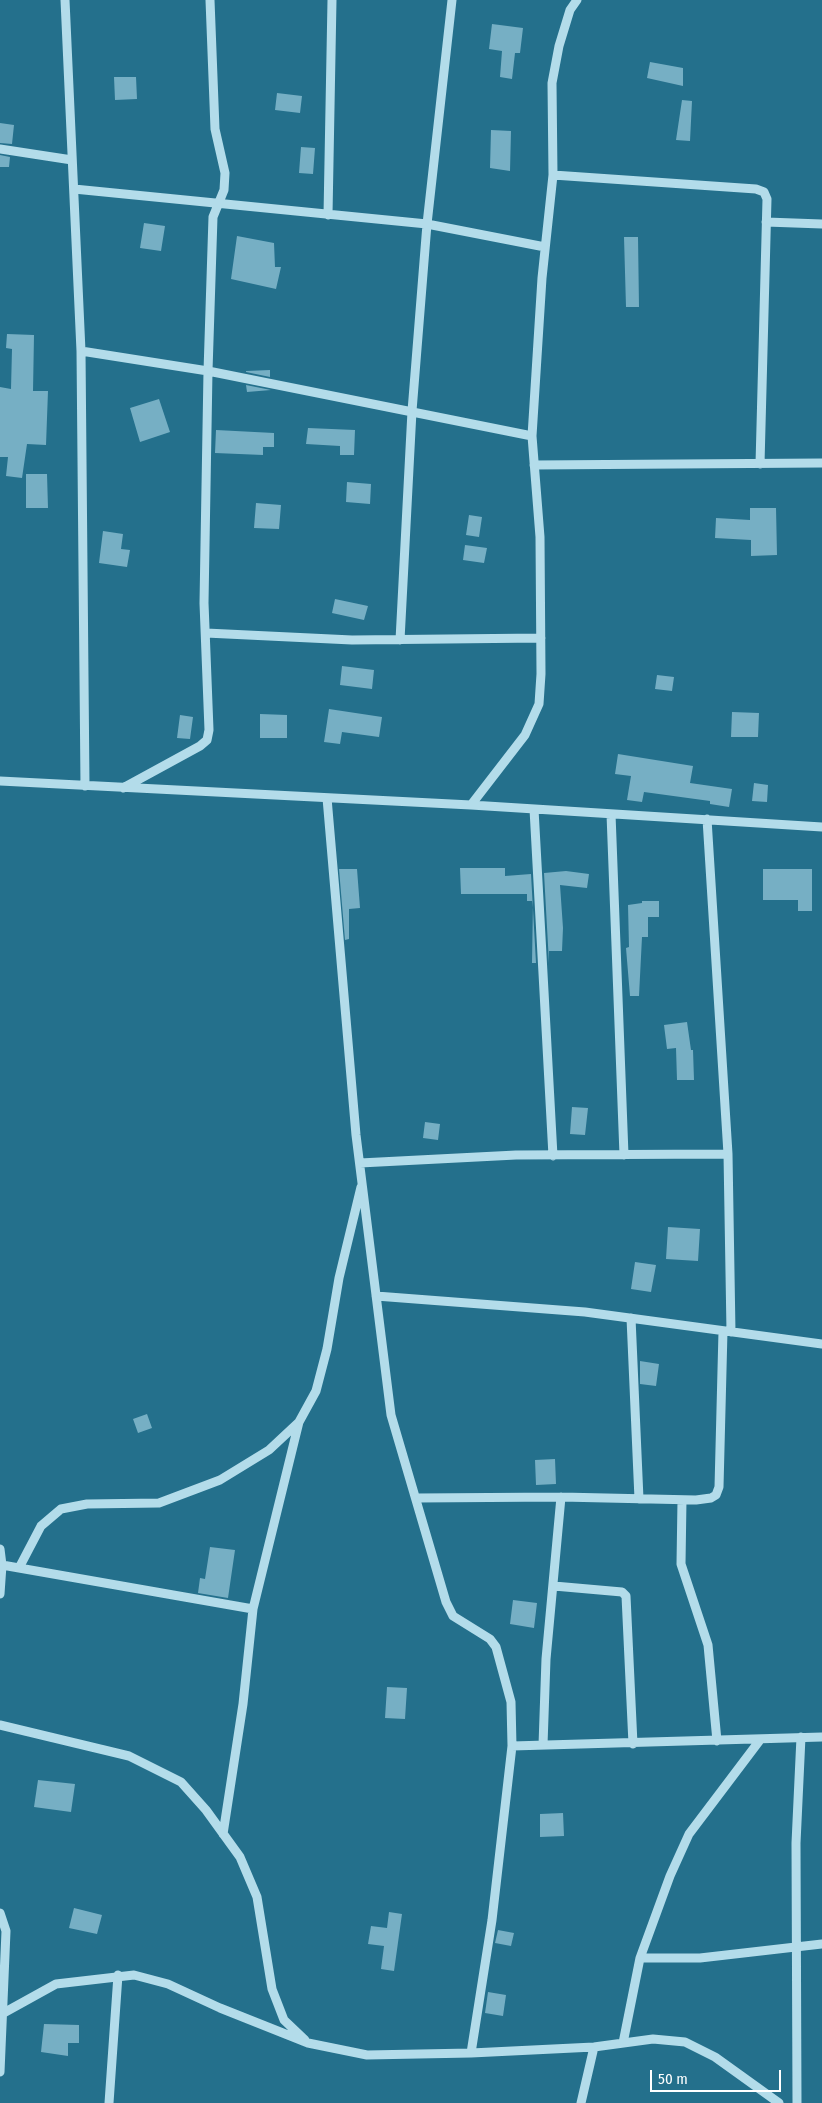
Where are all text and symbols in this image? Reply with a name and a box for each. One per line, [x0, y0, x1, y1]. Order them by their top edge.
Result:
scale bar [652, 2060, 783, 2092]
text: 50 m [658, 2070, 688, 2088]

